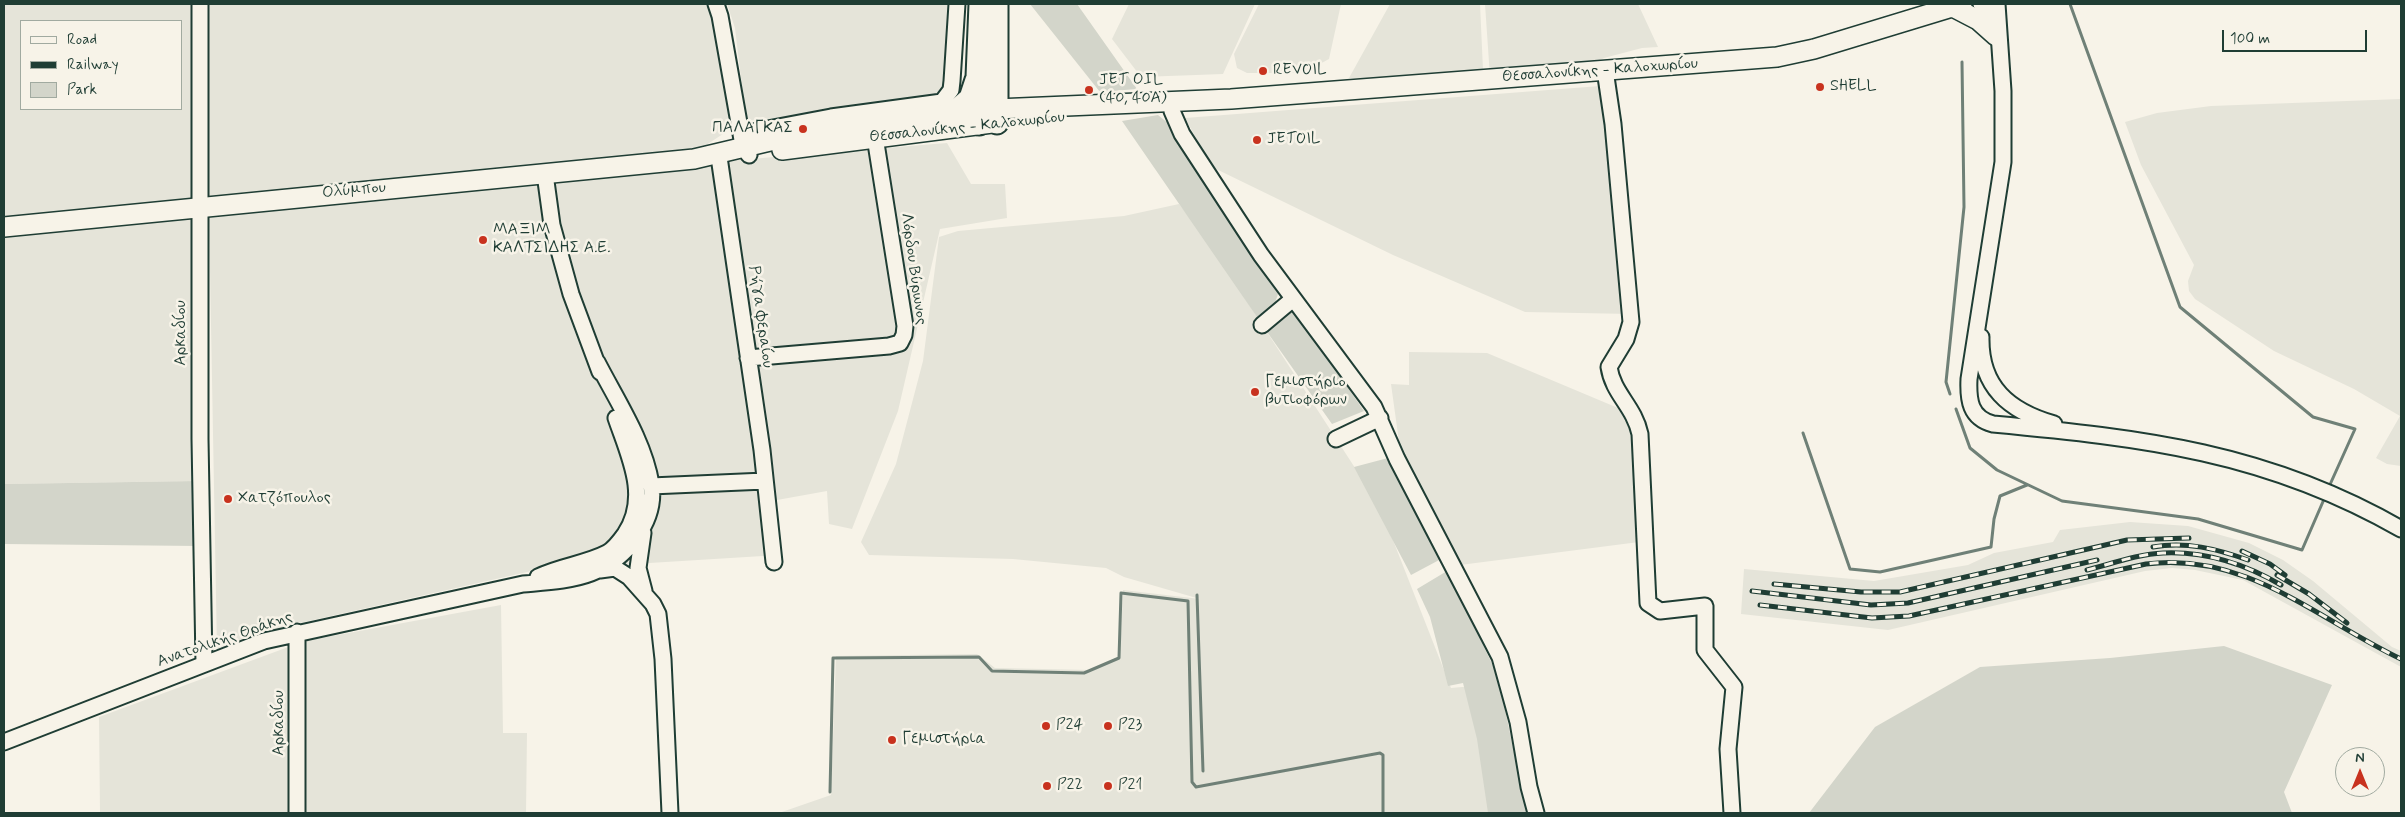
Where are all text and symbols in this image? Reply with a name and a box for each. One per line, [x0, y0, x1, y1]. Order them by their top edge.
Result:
legend [20, 20, 182, 110]
scale bar [2225, 20, 2370, 52]
text: 100 m [2230, 29, 2270, 49]
text: Road [67, 30, 97, 50]
text: Railway [67, 55, 119, 75]
street label: Θεσσαλονίκης - Καλοχωρίου [1501, 55, 1699, 87]
place label: REVOIL [1273, 61, 1327, 81]
marker: REVOIL [1257, 65, 1269, 77]
place label: JET OIL (40, 40Α) [1099, 71, 1167, 109]
place label: SHELL [1830, 77, 1876, 97]
text: Park [67, 80, 97, 100]
marker: SHELL [1814, 81, 1826, 93]
marker: JET OIL (40, 40Α) [1083, 84, 1095, 96]
street label: Θεσσαλονίκης - Καλοχωρίου [868, 108, 1066, 148]
place label: ΠΑΛΑΓΚΑΣ [712, 119, 793, 139]
marker: ΠΑΛΑΓΚΑΣ [797, 123, 809, 135]
place label: JETOIL [1267, 130, 1321, 150]
marker: JETOIL [1251, 134, 1263, 146]
street label: Ολύμπου [321, 179, 387, 203]
street label: Λόρδου Βύρωνος [896, 212, 930, 326]
place label: ΜΑΞΙΜ ΚΑΛΤΣΙΔΗΣ Α.Ε. [493, 221, 611, 259]
marker: ΜΑΞΙΜ ΚΑΛΤΣΙΔΗΣ Α.Ε. [477, 234, 489, 246]
street label: Ρήγα Φεραίου [743, 265, 777, 369]
street label: Αρκαδίου [172, 300, 192, 366]
place label: Γεμιστήριο βυτιοφόρων [1265, 373, 1347, 411]
marker: Γεμιστήριο βυτιοφόρων [1249, 386, 1261, 398]
place label: Χατζόπουλος [238, 489, 331, 509]
marker: Χατζόπουλος [222, 493, 234, 505]
street label: Ανατολικής Θράκης [155, 608, 295, 672]
street label: Αρκαδίου [270, 690, 290, 756]
place label: P24 [1056, 716, 1083, 736]
place label: P23 [1118, 716, 1142, 736]
marker: P24 [1040, 720, 1052, 732]
marker: P23 [1102, 720, 1114, 732]
place label: Γεμιστήρια [902, 730, 986, 750]
marker: Γεμιστήρια [886, 734, 898, 746]
north arrow [2335, 747, 2385, 797]
text: N [2355, 749, 2365, 767]
place label: P22 [1057, 776, 1083, 796]
place label: P21 [1118, 776, 1142, 796]
marker: P22 [1041, 780, 1053, 792]
marker: P21 [1102, 780, 1114, 792]

